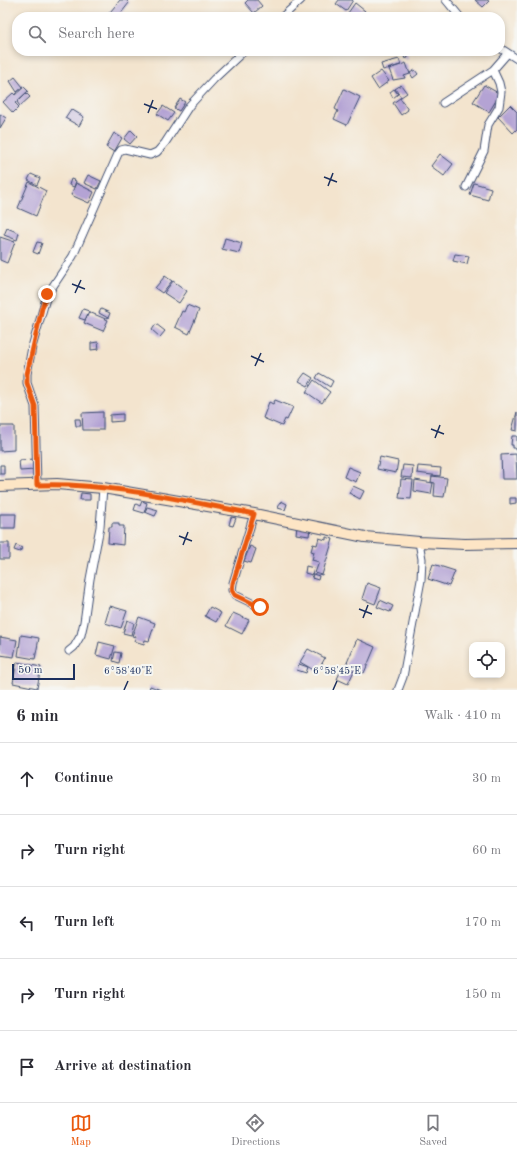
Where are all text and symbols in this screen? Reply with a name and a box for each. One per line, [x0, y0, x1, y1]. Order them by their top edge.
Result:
search box [12, 12, 505, 56]
icon: search [26, 23, 48, 45]
text: Search here [58, 27, 135, 42]
route end [38, 285, 56, 303]
route start [251, 598, 269, 616]
map controls [469, 642, 505, 678]
button: locate [469, 642, 505, 678]
scale bar [12, 662, 75, 681]
text: 50 m [18, 665, 43, 676]
text: 6°58'40"E [104, 666, 152, 676]
text: 6°58'45"E [313, 666, 361, 676]
text: 6 min [16, 708, 59, 725]
text: Walk · 410 m [424, 709, 501, 722]
icon: ahead [16, 768, 38, 790]
text: Continue [54, 771, 113, 786]
text: 30 m [472, 772, 501, 785]
icon: right [16, 840, 38, 862]
text: Turn right [54, 843, 125, 858]
text: 60 m [472, 844, 501, 857]
icon: left [16, 912, 38, 934]
text: Turn left [54, 915, 114, 930]
text: 170 m [464, 916, 501, 929]
icon: right [16, 984, 38, 1006]
text: Turn right [54, 987, 125, 1002]
text: 150 m [464, 988, 501, 1001]
icon: arrive [16, 1056, 38, 1078]
text: Arrive at destination [54, 1059, 192, 1074]
tab: Map [70, 1112, 92, 1150]
tab: Directions [231, 1112, 280, 1150]
tab: Saved [419, 1112, 447, 1150]

